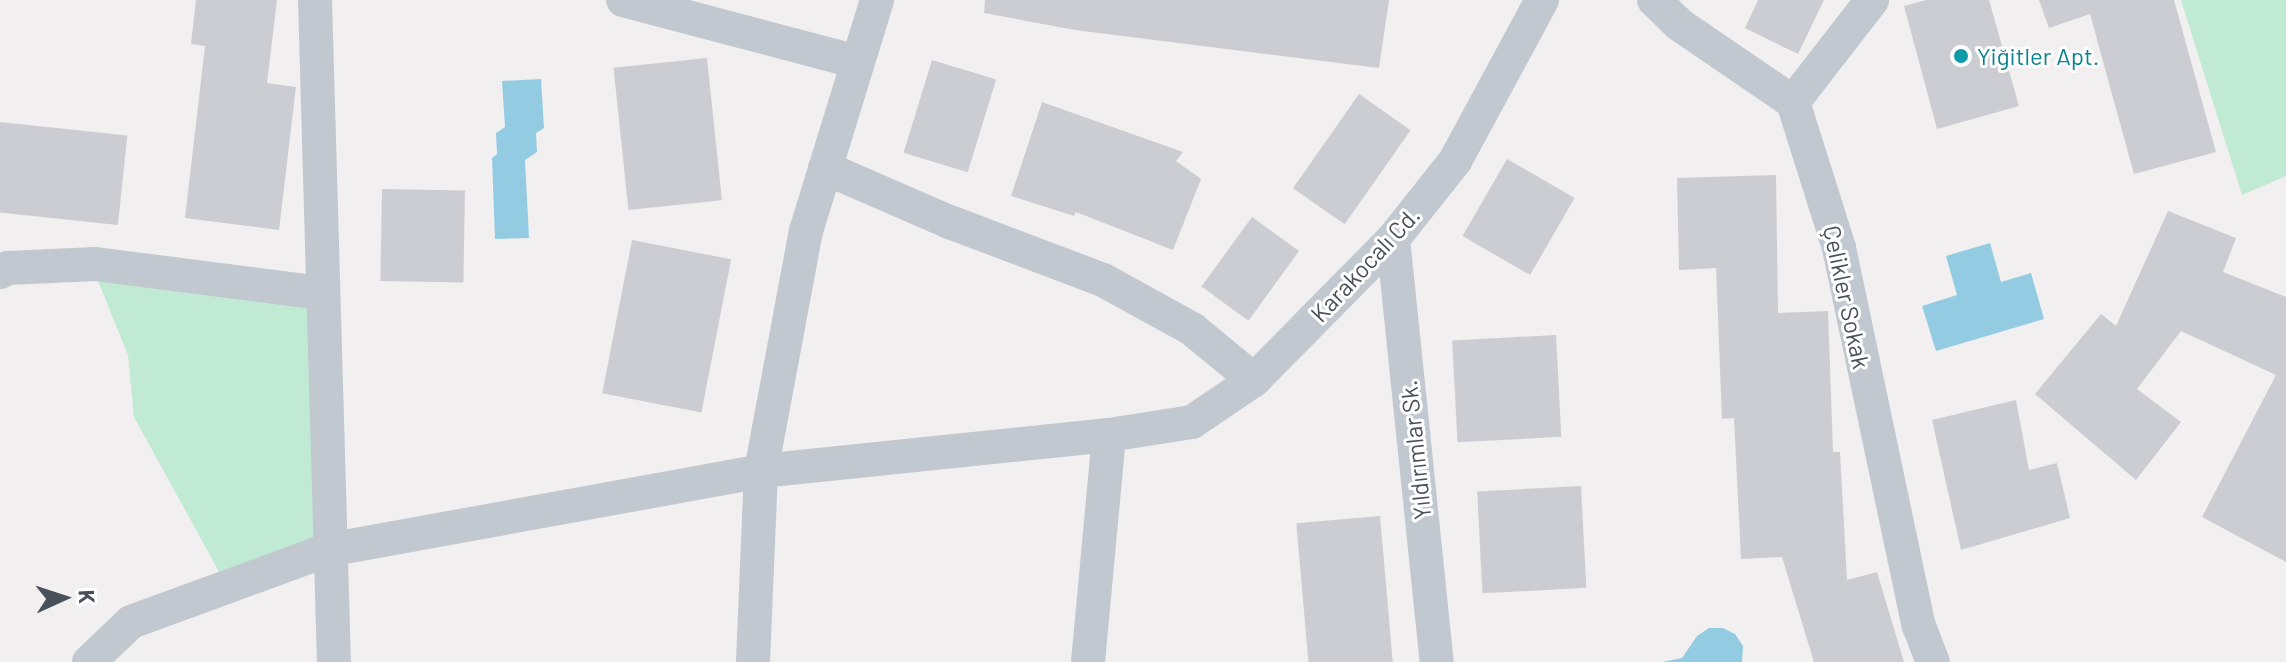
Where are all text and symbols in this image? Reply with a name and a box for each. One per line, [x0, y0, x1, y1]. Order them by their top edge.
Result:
place label: Yiğitler Apt. [1977, 42, 2099, 70]
marker: Yiğitler Apt. [1952, 47, 1970, 65]
street label: Karakocalı Cd. [1304, 200, 1426, 328]
street label: Çelikler Sokak [1818, 223, 1876, 371]
street label: Yıldırımlar Sk. [1393, 379, 1437, 521]
north arrow [24, 558, 104, 638]
text: K [75, 589, 101, 604]

